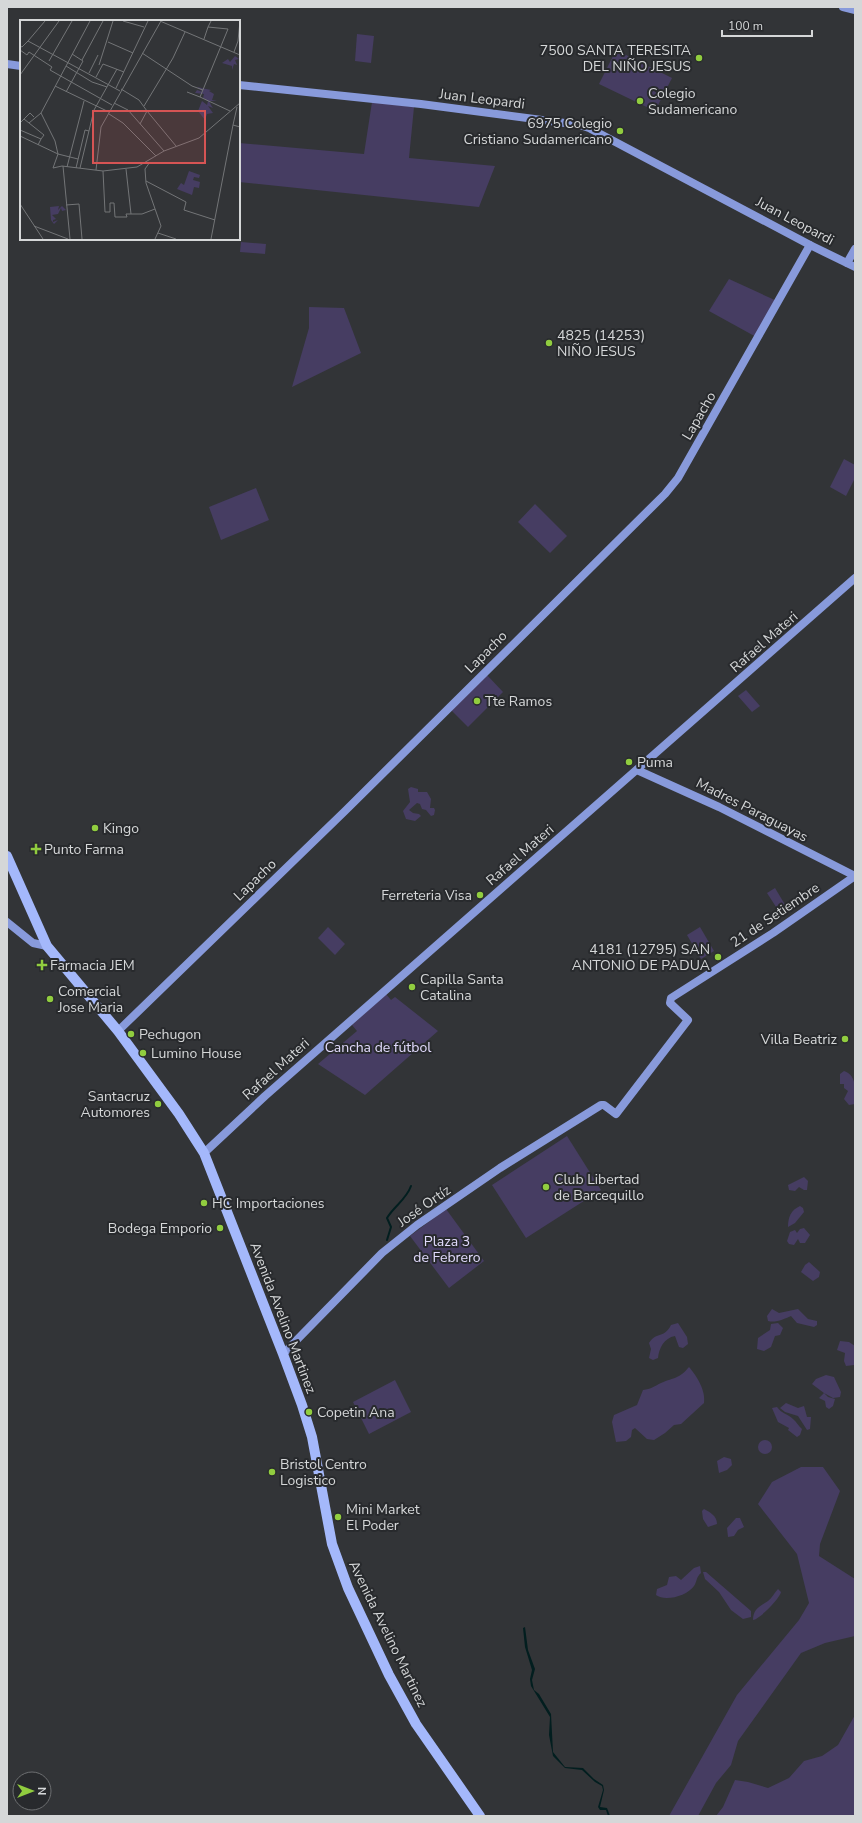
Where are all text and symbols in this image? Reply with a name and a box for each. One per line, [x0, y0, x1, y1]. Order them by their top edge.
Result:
scale bar [722, 12, 812, 38]
text: 100 m [728, 18, 763, 34]
inset map [20, 20, 240, 240]
place label: 7500 SANTA TERESITA DEL NIÑO JESUS [540, 41, 691, 76]
marker: 7500 SANTA TERESITA DEL NIÑO JESUS [694, 53, 704, 63]
street label: Juan Leopardi [437, 84, 526, 114]
place label: Colegio Sudamericano [648, 84, 738, 119]
marker: Colegio Sudamericano [635, 96, 645, 106]
place label: 6975 Colegio Cristiano Sudamericano [463, 114, 612, 149]
marker: 6975 Colegio Cristiano Sudamericano [615, 126, 625, 136]
street label: Juan Leopardi [752, 192, 837, 250]
place label: 4825 (14253) NIÑO JESUS [557, 326, 645, 361]
marker: 4825 (14253) NIÑO JESUS [544, 338, 554, 348]
street label: Lapacho [678, 388, 721, 444]
street label: Rafael Materi [726, 607, 802, 677]
street label: Lapacho [461, 626, 512, 677]
place label: Tte Ramos [485, 692, 552, 711]
marker: Tte Ramos [472, 696, 482, 706]
place label: Puma [637, 753, 673, 772]
marker: Puma [624, 757, 634, 767]
street label: Madres Paraguayas [693, 774, 811, 847]
place label: Kingo [103, 819, 139, 838]
street label: Rafael Materi [482, 820, 558, 890]
marker: Kingo [90, 823, 100, 833]
place label: Punto Farma [44, 840, 124, 859]
marker: Punto Farma [31, 844, 41, 854]
street label: Lapacho [229, 855, 281, 905]
street label: 21 de Setiembre [727, 878, 823, 952]
place label: Ferreteria Visa [381, 886, 472, 905]
marker: Ferreteria Visa [475, 890, 485, 900]
place label: 4181 (12795) SAN ANTONIO DE PADUA [572, 940, 710, 975]
marker: 4181 (12795) SAN ANTONIO DE PADUA [713, 952, 723, 962]
place label: Farmacia JEM [50, 956, 135, 975]
marker: Farmacia JEM [37, 960, 47, 970]
place label: Capilla Santa Catalina [420, 970, 504, 1005]
place label: Comercial Jose Maria [57, 982, 123, 1017]
marker: Capilla Santa Catalina [407, 982, 417, 992]
marker: Comercial Jose Maria [45, 994, 55, 1004]
place label: Pechugon [139, 1025, 201, 1044]
marker: Pechugon [126, 1029, 136, 1039]
place label: Villa Beatriz [760, 1030, 838, 1049]
street label: Rafael Materi [238, 1034, 314, 1104]
marker: Villa Beatriz [840, 1034, 850, 1044]
park label: Cancha de fútbol [325, 1038, 432, 1057]
place label: Lumino House [151, 1044, 241, 1063]
marker: Lumino House [138, 1048, 148, 1058]
place label: Santacruz Automores [80, 1087, 151, 1122]
marker: Santacruz Automores [153, 1099, 163, 1109]
place label: Club Libertad de Barcequillo [554, 1170, 644, 1205]
street label: José Ortíz [393, 1180, 455, 1232]
marker: Club Libertad de Barcequillo [541, 1182, 551, 1192]
place label: HC Importaciones [212, 1194, 325, 1213]
marker: HC Importaciones [199, 1198, 209, 1208]
place label: Bodega Emporio [108, 1219, 212, 1238]
marker: Bodega Emporio [215, 1223, 225, 1233]
park label: Plaza 3 de Febrero [413, 1232, 481, 1267]
street label: Avenida Avelino Martinez [245, 1240, 321, 1397]
place label: Copetin Ana [317, 1403, 395, 1422]
marker: Copetin Ana [304, 1407, 314, 1417]
place label: Bristol Centro Logistico [280, 1455, 367, 1490]
marker: Bristol Centro Logistico [267, 1467, 277, 1477]
place label: Mini Market El Poder [346, 1500, 420, 1535]
marker: Mini Market El Poder [333, 1512, 343, 1522]
street label: Avenida Avelino Martinez [344, 1558, 432, 1711]
north arrow [12, 1771, 52, 1811]
text: N [34, 1787, 49, 1795]

